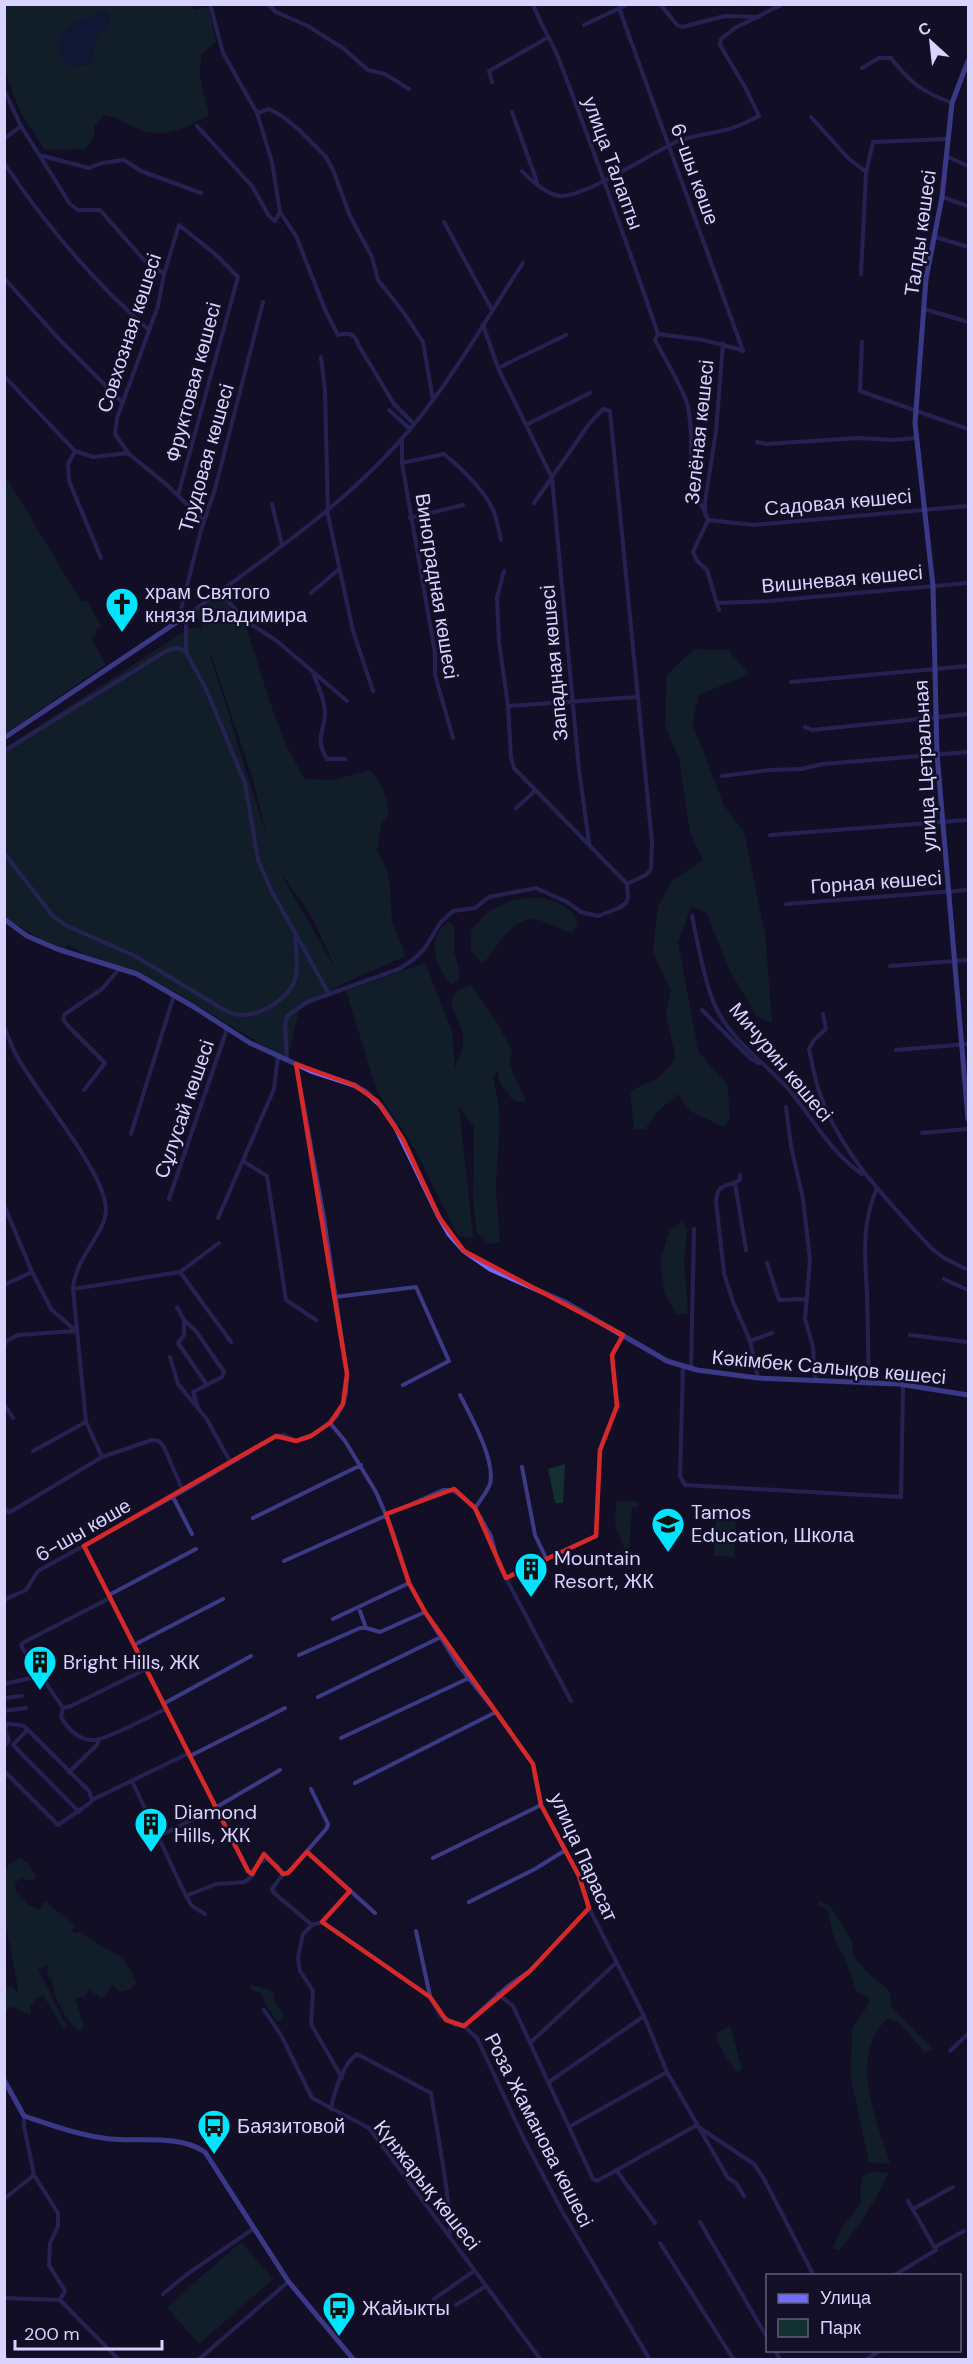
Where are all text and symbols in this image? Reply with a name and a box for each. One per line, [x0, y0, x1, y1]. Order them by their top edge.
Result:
north arrow [901, 12, 961, 72]
text: С [914, 17, 935, 41]
street label: улица Талапты [577, 93, 649, 233]
street label: 6-шы көше [665, 120, 725, 228]
street label: Талды көшесі [898, 168, 942, 298]
street label: Совхозная көшесі [91, 250, 167, 416]
street label: Фруктовая көшесі [159, 299, 227, 465]
street label: Зелёная көшесі [678, 358, 720, 506]
street label: Трудовая көшесі [172, 381, 240, 535]
street label: Садовая көшесі [763, 483, 913, 521]
street label: Виноградная көшесі [409, 491, 465, 681]
street label: Вишневая көшесі [760, 559, 924, 599]
place label: храм Святого князя Владимира [145, 579, 308, 628]
street label: Западная көшесі [534, 584, 574, 742]
church icon: храм Святого князя Владимира [104, 586, 140, 633]
street label: улица Цетральная [908, 679, 942, 853]
street label: Горная көшесі [809, 864, 943, 900]
street label: Мичурин көшесі [723, 997, 839, 1127]
street label: Сұлусай көшесі [148, 1036, 220, 1182]
street label: Кәкімбек Салықов көшесі [711, 1344, 947, 1390]
street label: 6-шы көше [31, 1492, 135, 1568]
place label: Tamos Education, Школа [691, 1499, 855, 1548]
school or university icon: Tamos Education, Школа [650, 1506, 686, 1553]
place label: Mountain Resort, ЖК [554, 1545, 654, 1594]
building icon: Mountain Resort, ЖК [513, 1551, 549, 1598]
building icon: Bright Hills, ЖК [22, 1644, 58, 1691]
place label: Bright Hills, ЖК [63, 1649, 200, 1675]
street label: улица Парасат [544, 1789, 624, 1925]
place label: Diamond Hills, ЖК [174, 1799, 257, 1848]
building icon: Diamond Hills, ЖК [133, 1806, 169, 1853]
street label: Роза Жаманова көшесі [479, 2029, 599, 2231]
bus stop icon: Баязитовой [196, 2108, 232, 2155]
place label: Баязитовой [237, 2113, 345, 2139]
street label: Күнжарық көшесі [368, 2115, 486, 2255]
legend [766, 2274, 961, 2352]
text: Улица [820, 2286, 872, 2310]
bus stop icon: Жайыкты [321, 2290, 357, 2337]
place label: Жайыкты [362, 2295, 450, 2321]
scale bar [15, 2313, 162, 2351]
text: Парк [820, 2316, 861, 2340]
text: 200 m [24, 2322, 80, 2346]

